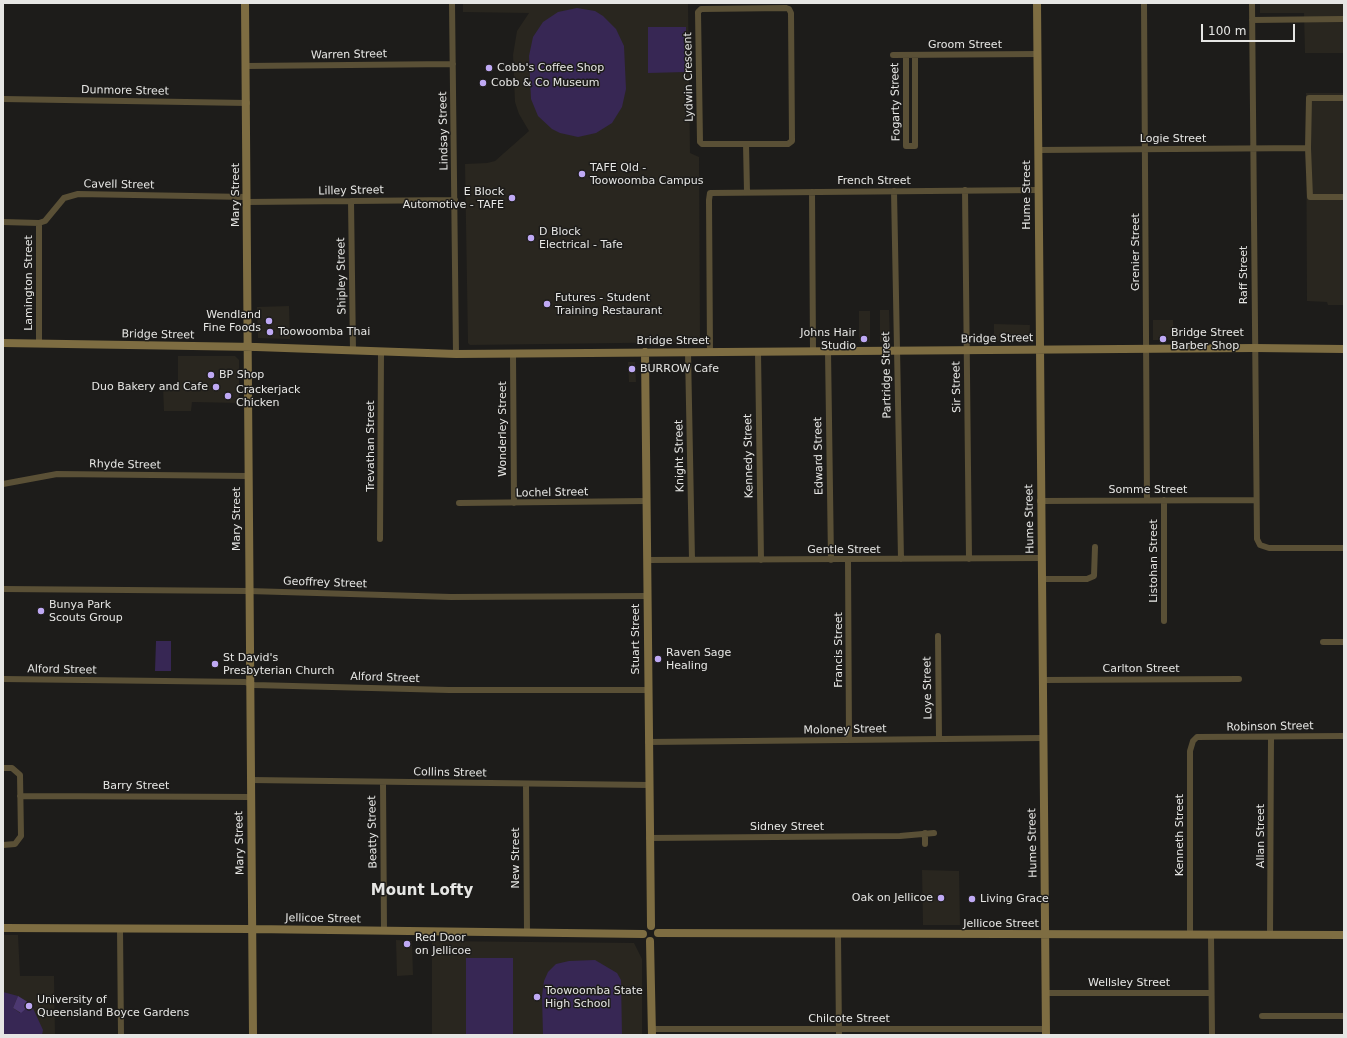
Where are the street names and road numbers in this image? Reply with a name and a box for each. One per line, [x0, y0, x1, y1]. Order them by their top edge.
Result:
street label: Lydwin Crescent [682, 32, 696, 122]
street label: Groom Street [928, 38, 1002, 52]
street label: Warren Street [311, 48, 387, 62]
street label: Fogarty Street [889, 63, 903, 141]
street label: Dunmore Street [81, 84, 169, 98]
street label: Lindsay Street [437, 91, 451, 171]
street label: Logie Street [1140, 132, 1206, 146]
street label: Hume Street [1020, 160, 1034, 230]
street label: Mary Street [229, 163, 243, 227]
street label: French Street [837, 174, 911, 188]
street label: Cavell Street [84, 178, 154, 192]
street label: Lilley Street [318, 184, 384, 198]
street label: Grenier Street [1129, 213, 1143, 291]
street label: Lamington Street [22, 235, 36, 331]
street label: Shipley Street [335, 237, 349, 315]
street label: Raff Street [1237, 246, 1251, 304]
street label: Bridge Street [122, 328, 194, 342]
street label: Partridge Street [880, 331, 894, 419]
street label: Bridge Street [961, 332, 1033, 346]
street label: Bridge Street [637, 334, 709, 348]
street label: Sir Street [950, 361, 964, 413]
street label: Wonderley Street [496, 381, 510, 477]
street label: Trevathan Street [364, 400, 378, 492]
street label: Kennedy Street [742, 414, 756, 498]
street label: Edward Street [812, 417, 826, 495]
street label: Knight Street [673, 420, 687, 492]
street label: Rhyde Street [89, 458, 161, 472]
street label: Somme Street [1109, 483, 1187, 497]
street label: Hume Street [1023, 484, 1037, 554]
street label: Lochel Street [516, 486, 588, 500]
street label: Mary Street [230, 487, 244, 551]
street label: Listohan Street [1147, 519, 1161, 603]
street label: Gentle Street [807, 543, 881, 557]
street label: Geoffrey Street [283, 575, 367, 591]
street label: Stuart Street [629, 604, 643, 674]
street label: Francis Street [832, 612, 846, 688]
street label: Loye Street [921, 656, 935, 720]
street label: Carlton Street [1103, 662, 1179, 676]
street label: Alford Street [27, 663, 97, 677]
street label: Alford Street [350, 670, 420, 686]
street label: Robinson Street [1226, 720, 1314, 734]
street label: Moloney Street [803, 723, 887, 737]
street label: Collins Street [413, 766, 487, 780]
street label: Barry Street [103, 779, 169, 793]
street label: Kenneth Street [1173, 794, 1187, 876]
street label: Beatty Street [366, 795, 380, 869]
street label: Allan Street [1254, 804, 1268, 868]
street label: Hume Street [1026, 808, 1040, 878]
street label: Mary Street [233, 811, 247, 875]
street label: Sidney Street [750, 820, 824, 834]
street label: New Street [509, 828, 523, 888]
street label: Jellicoe Street [285, 912, 361, 926]
street label: Jellicoe Street [963, 917, 1039, 931]
street label: Wellsley Street [1088, 976, 1170, 990]
street label: Chilcote Street [808, 1012, 890, 1026]

